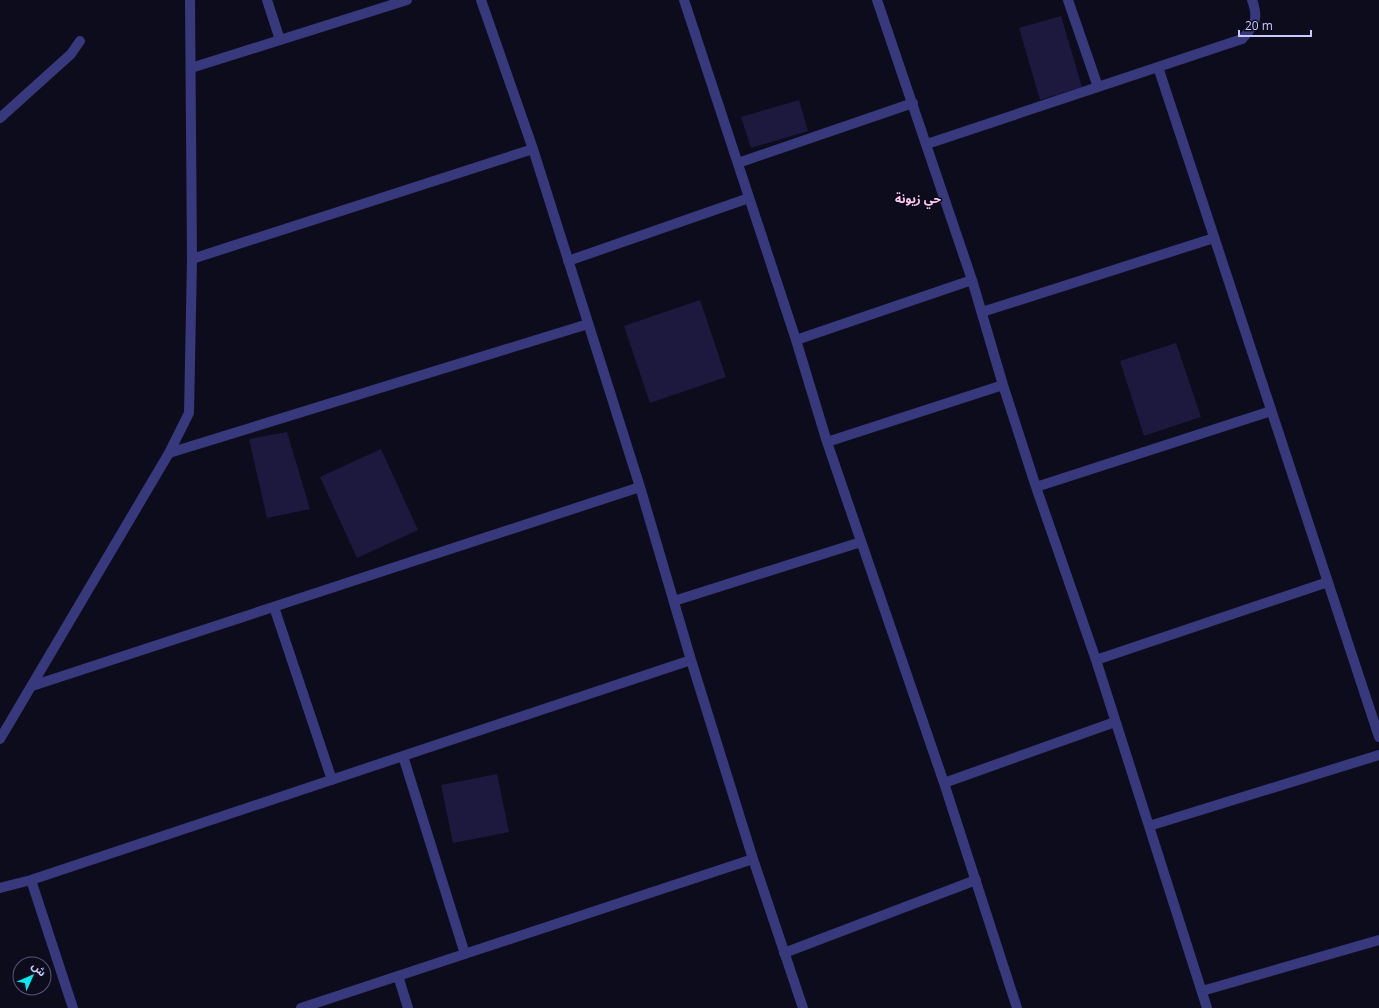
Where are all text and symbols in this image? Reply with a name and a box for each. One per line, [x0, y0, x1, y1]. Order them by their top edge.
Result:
scale bar [1239, 12, 1311, 38]
text: 20 m [1245, 17, 1273, 34]
district label: حي زيونة [895, 190, 941, 209]
north arrow [12, 956, 52, 996]
text: ش [29, 958, 50, 979]

